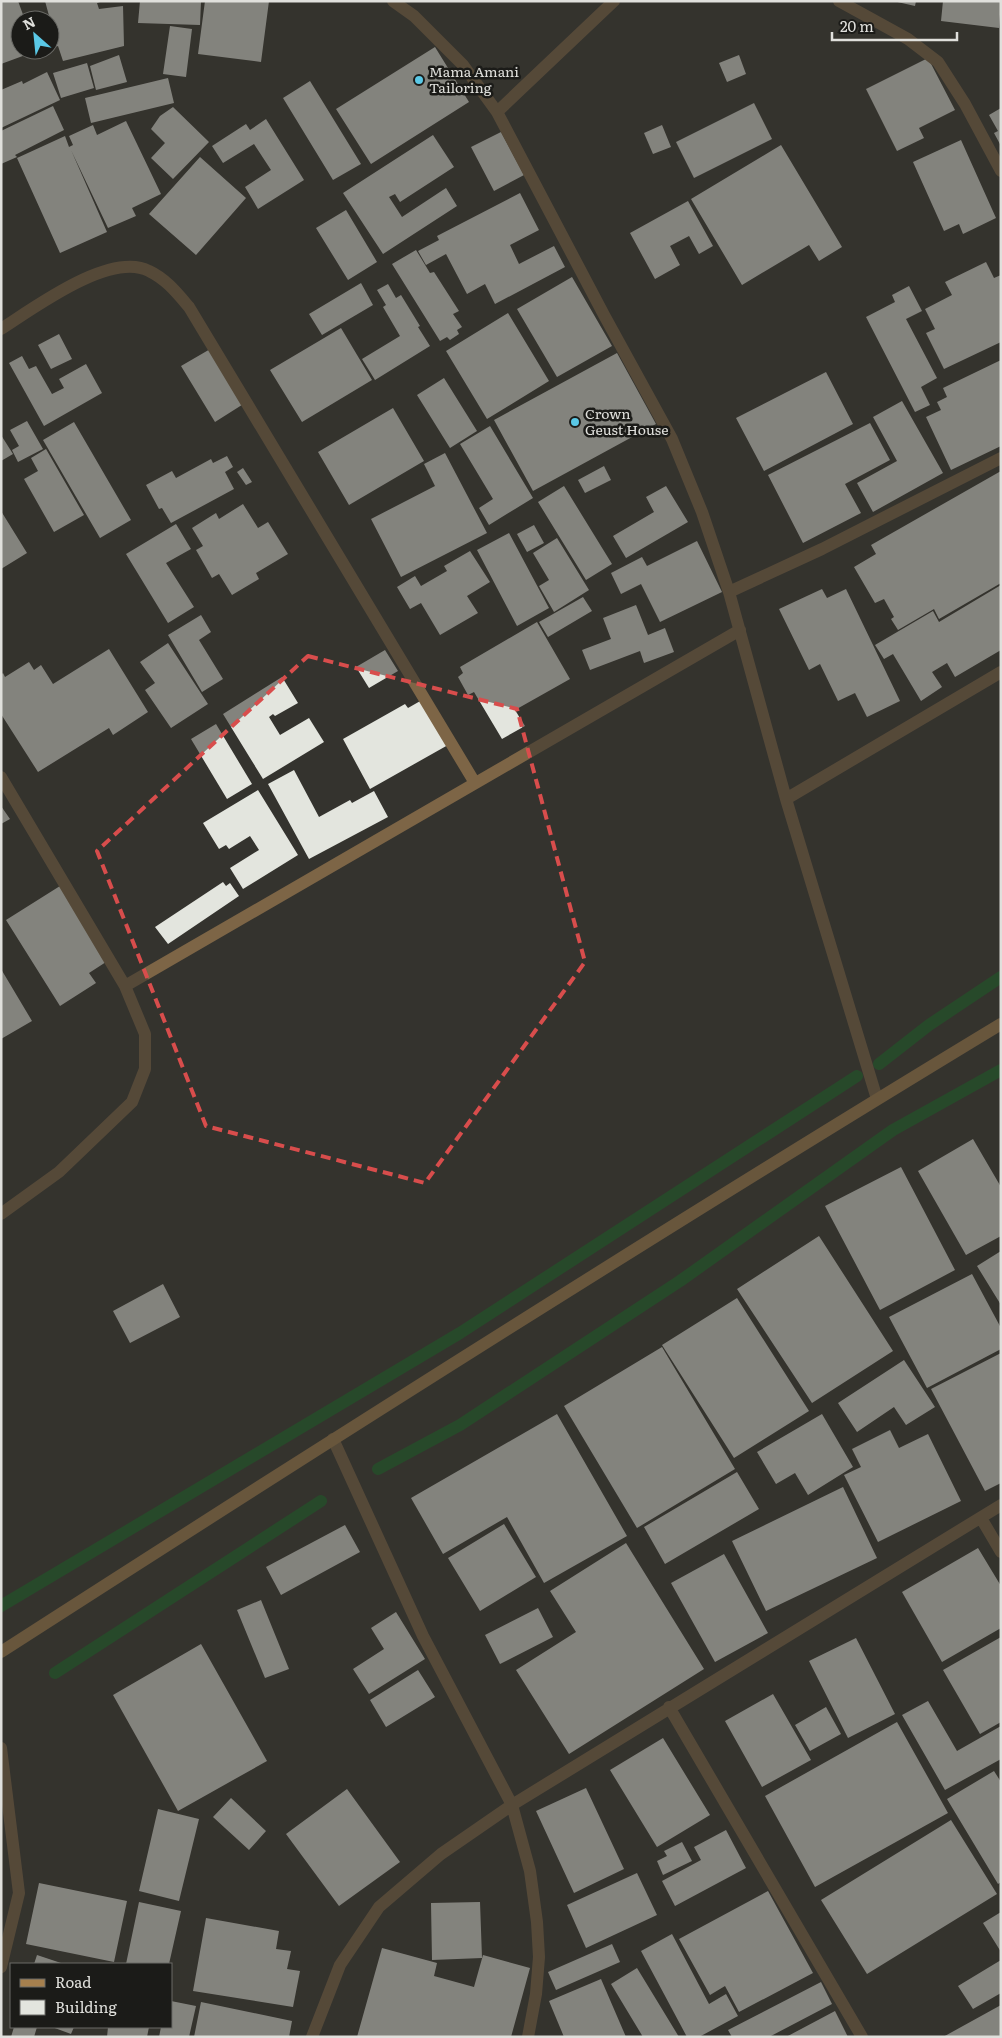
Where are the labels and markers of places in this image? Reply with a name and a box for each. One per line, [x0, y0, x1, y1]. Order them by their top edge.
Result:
place label: Mama Amani Tailoring [429, 61, 519, 97]
marker: Mama Amani Tailoring [413, 74, 425, 86]
place label: Crown Geust House [585, 403, 668, 439]
marker: Crown Geust House [569, 416, 581, 428]

